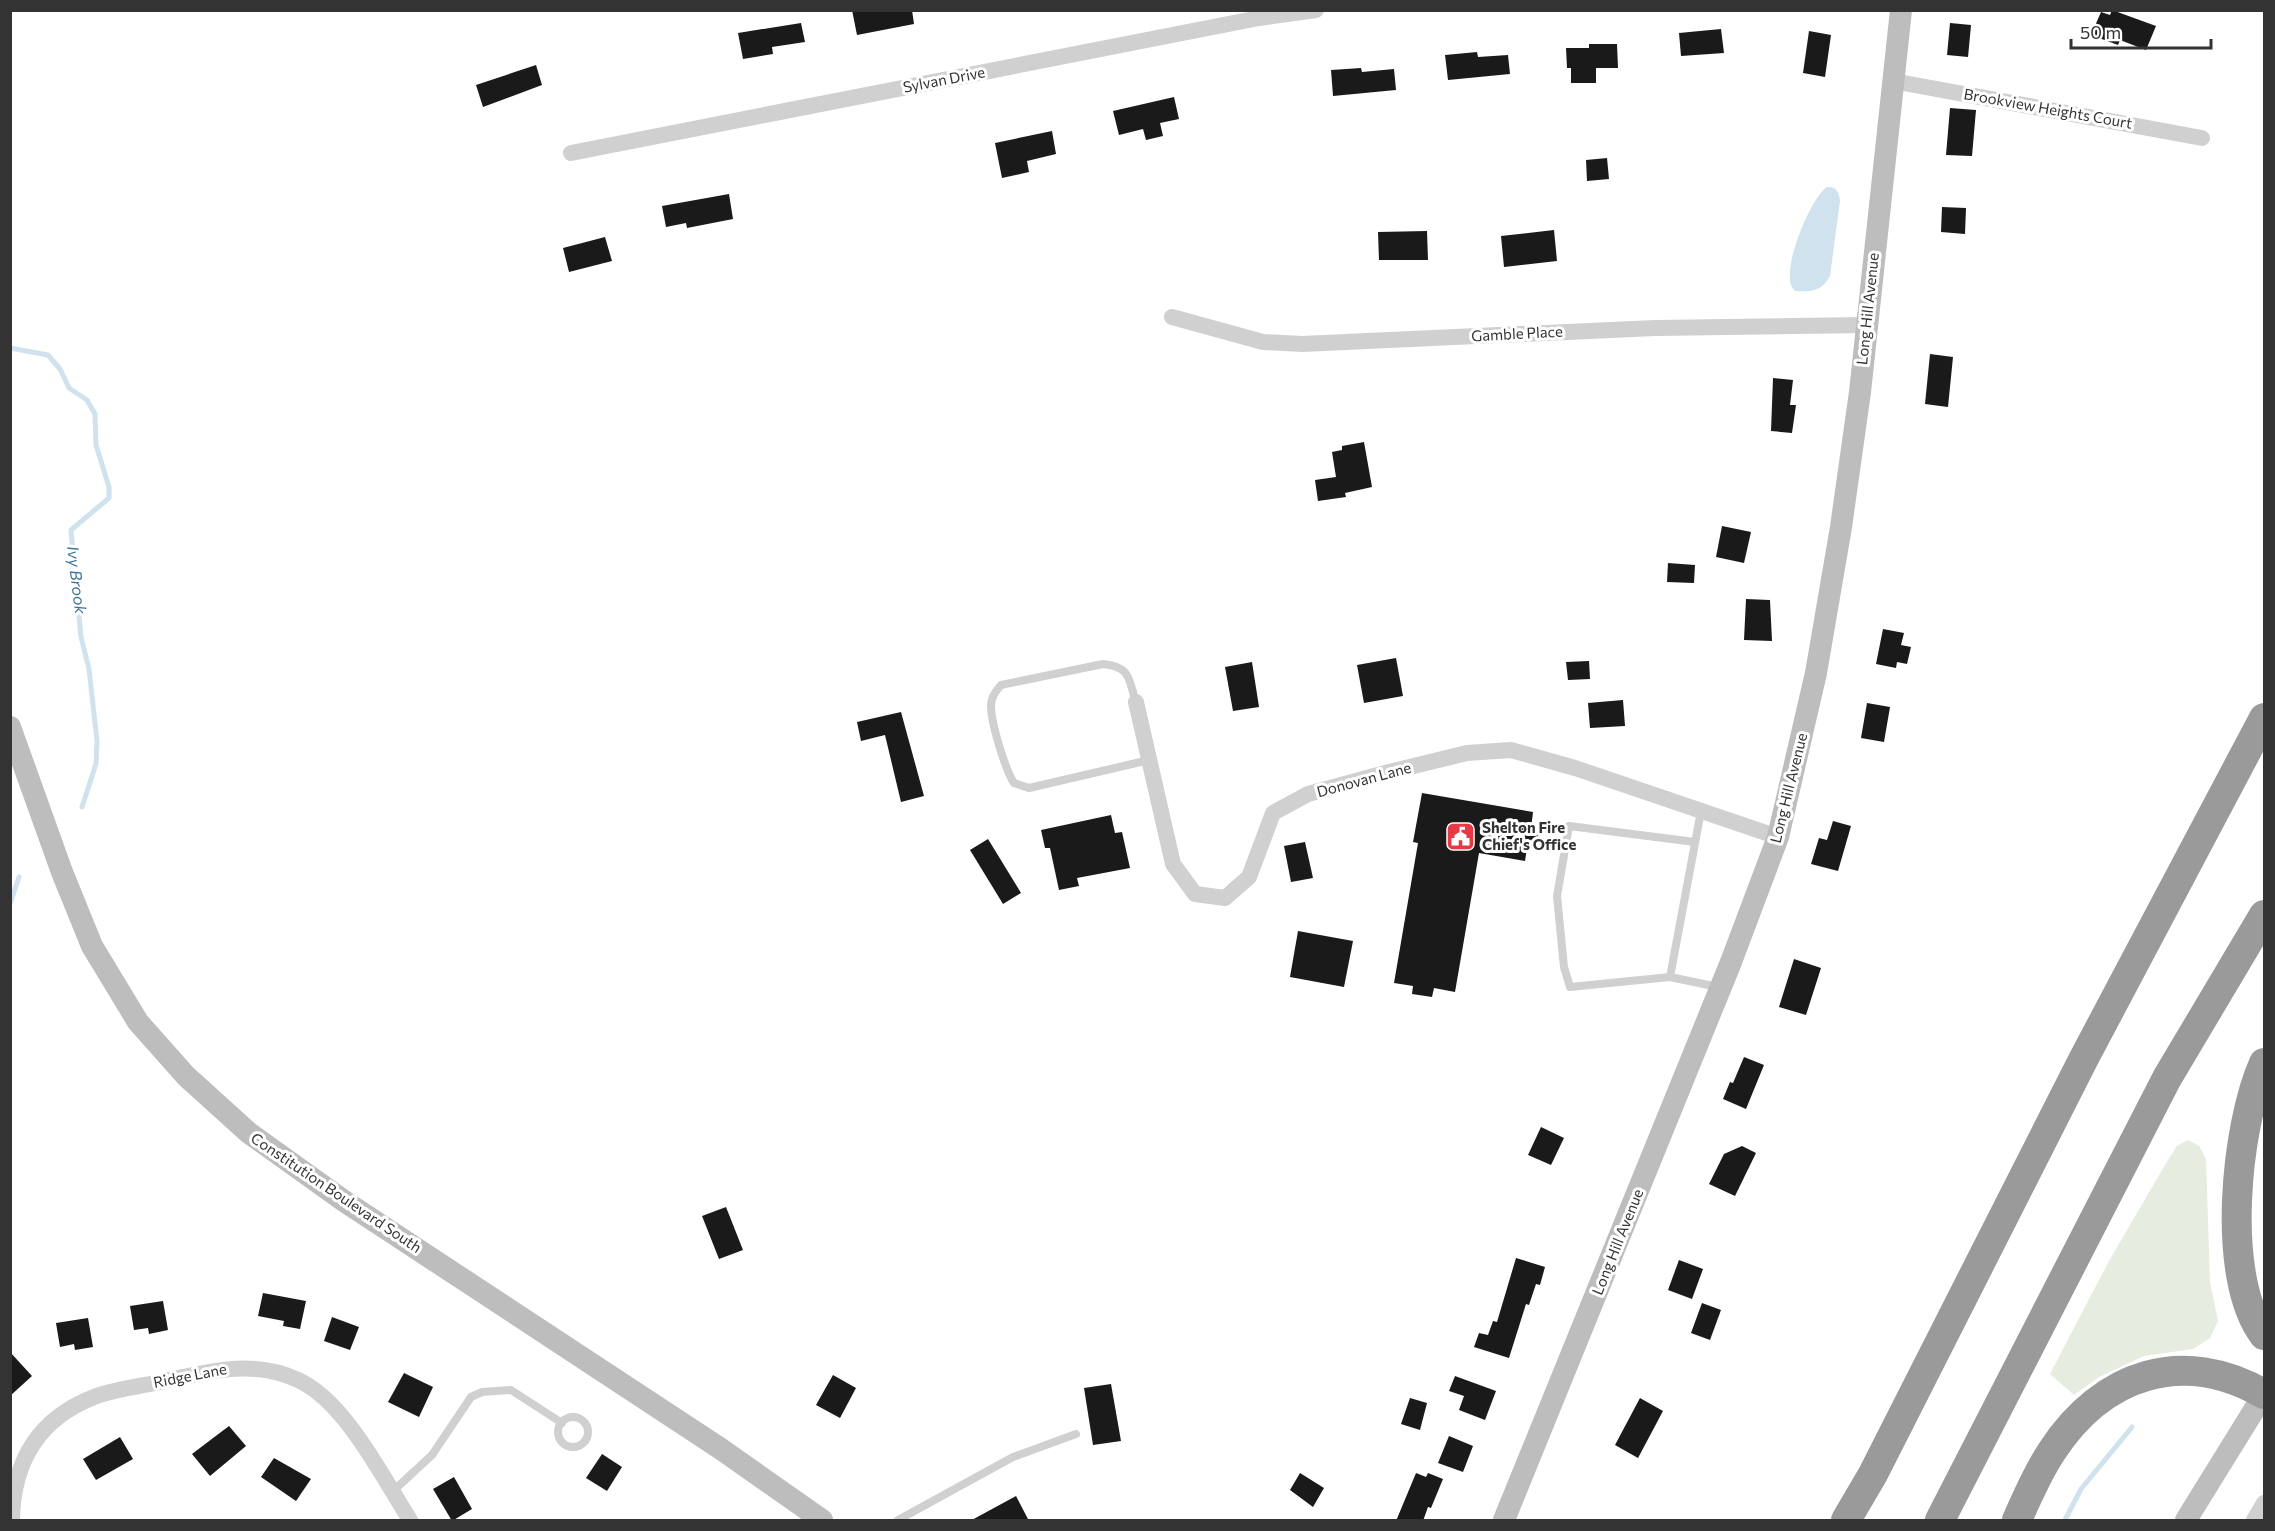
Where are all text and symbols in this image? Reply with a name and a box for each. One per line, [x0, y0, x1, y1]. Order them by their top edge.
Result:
scale bar [2071, 12, 2210, 50]
text: 50 m [2080, 21, 2121, 43]
street label: Sylvan Drive [901, 62, 986, 96]
street label: Brookview Heights Court [1962, 84, 2134, 132]
street label: Long Hill Avenue [1852, 252, 1882, 366]
street label: Gamble Place [1471, 322, 1563, 344]
water label: Ivy Brook [64, 545, 91, 615]
street label: Long Hill Avenue [1766, 731, 1810, 845]
street label: Donovan Lane [1315, 758, 1413, 800]
place label: Shelton Fire Chief's Office [1482, 818, 1576, 853]
public building icon: Shelton Fire Chief's Office [1445, 821, 1477, 853]
street label: Constitution Boulevard South [248, 1128, 425, 1256]
street label: Long Hill Avenue [1588, 1186, 1647, 1297]
street label: Ridge Lane [152, 1359, 228, 1391]

